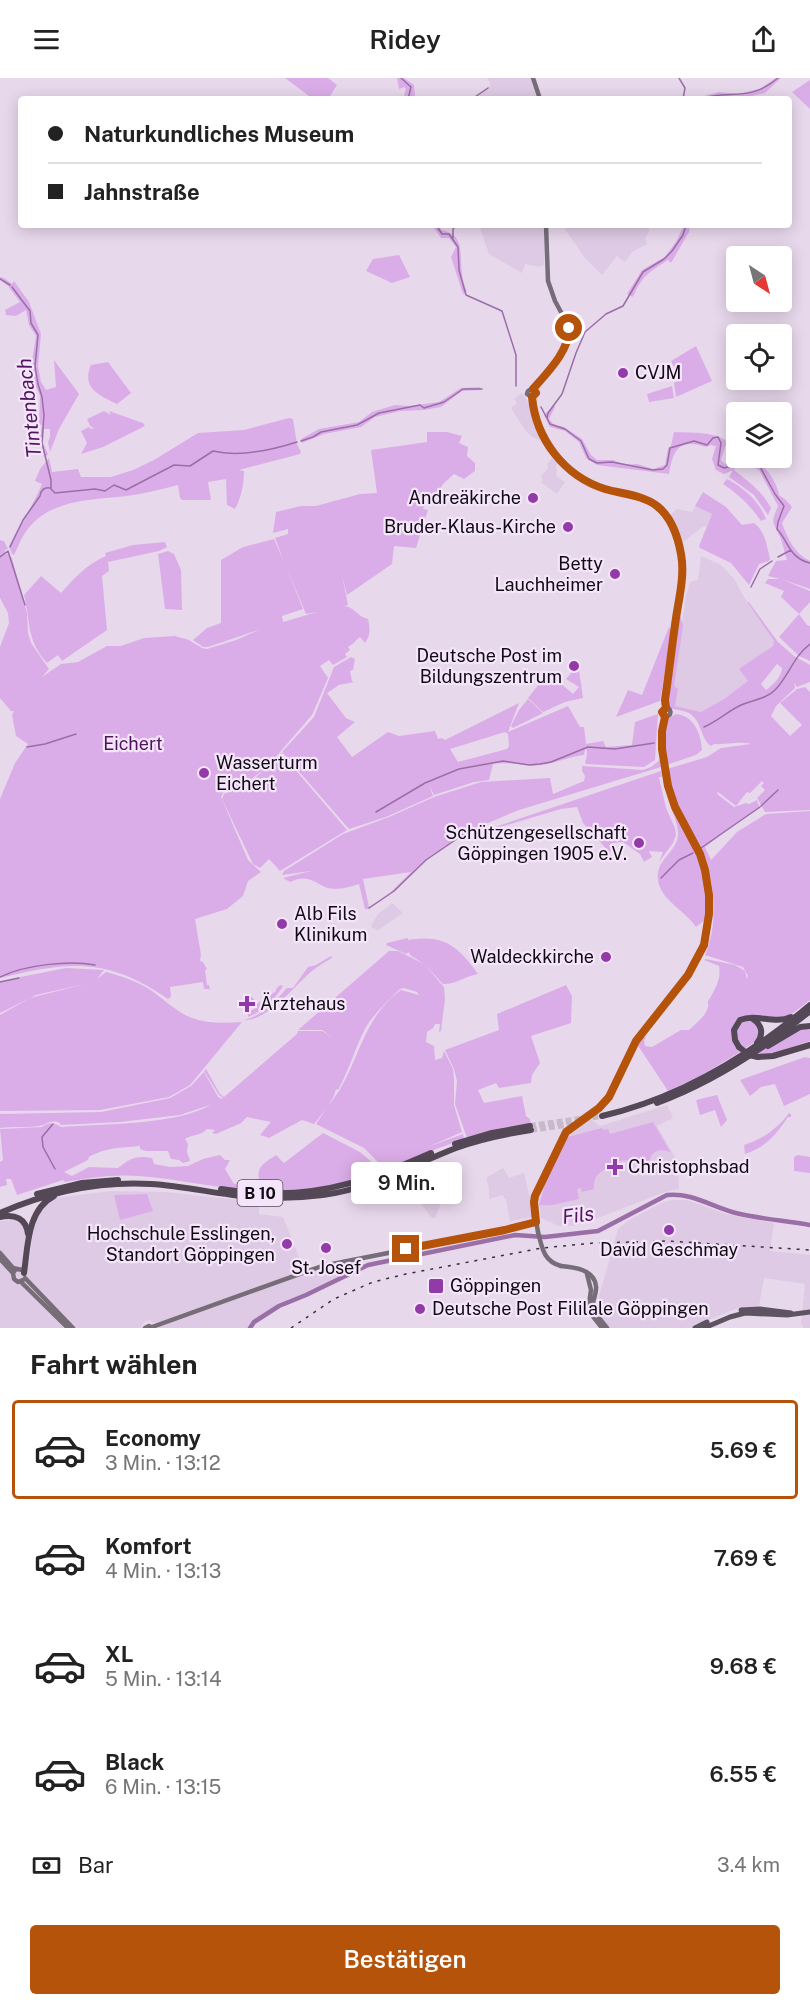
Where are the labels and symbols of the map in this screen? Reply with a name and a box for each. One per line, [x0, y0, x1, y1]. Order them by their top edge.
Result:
north arrow [726, 246, 792, 312]
route start [555, 314, 582, 341]
water label: Tintenbach [12, 357, 46, 459]
place label: CVJM [635, 362, 681, 383]
marker: CVJM [616, 366, 630, 380]
place label: Andreäkirche [408, 487, 521, 508]
marker: Andreäkirche [526, 491, 540, 505]
place label: Bruder-Klaus-Kirche [384, 516, 556, 537]
marker: Bruder-Klaus-Kirche [561, 520, 575, 534]
place label: Betty Lauchheimer [495, 553, 603, 595]
marker: Betty Lauchheimer [608, 567, 622, 581]
place label: Deutsche Post im Bildungszentrum [416, 645, 562, 687]
marker: Deutsche Post im Bildungszentrum [567, 659, 581, 673]
park label: Eichert [103, 733, 163, 754]
place label: Wasserturm Eichert [216, 752, 318, 794]
marker: Wasserturm Eichert [197, 766, 211, 780]
place label: Schützengesellschaft Göppingen 1905 e.V. [445, 822, 627, 864]
marker: Schützengesellschaft Göppingen 1905 e.V. [632, 836, 646, 850]
place label: Alb Fils Klinikum [294, 903, 367, 945]
marker: Alb Fils Klinikum [275, 917, 289, 931]
place label: Waldeckkirche [470, 946, 594, 967]
marker: Waldeckkirche [599, 950, 613, 964]
place label: Ärztehaus [260, 992, 345, 1014]
marker: Ärztehaus [238, 995, 256, 1013]
place label: Christophsbad [628, 1156, 750, 1177]
marker: Christophsbad [606, 1158, 624, 1176]
callout: 9 Min. [350, 1162, 462, 1204]
road number: B 10 [238, 1180, 282, 1206]
water label: Fils [561, 1201, 596, 1229]
place label: Hochschule Esslingen, Standort Göppingen [87, 1223, 275, 1265]
marker: David Geschmay [662, 1223, 676, 1237]
route end [392, 1235, 419, 1262]
marker: Hochschule Esslingen, Standort Göppingen [280, 1237, 294, 1251]
place label: David Geschmay [600, 1239, 738, 1260]
marker: St. Josef [319, 1241, 333, 1255]
place label: St. Josef [291, 1257, 361, 1278]
place label: Göppingen [450, 1275, 541, 1296]
marker: Göppingen [427, 1277, 445, 1295]
place label: Deutsche Post Fililale Göppingen [432, 1298, 709, 1319]
marker: Deutsche Post Fililale Göppingen [413, 1302, 427, 1316]

